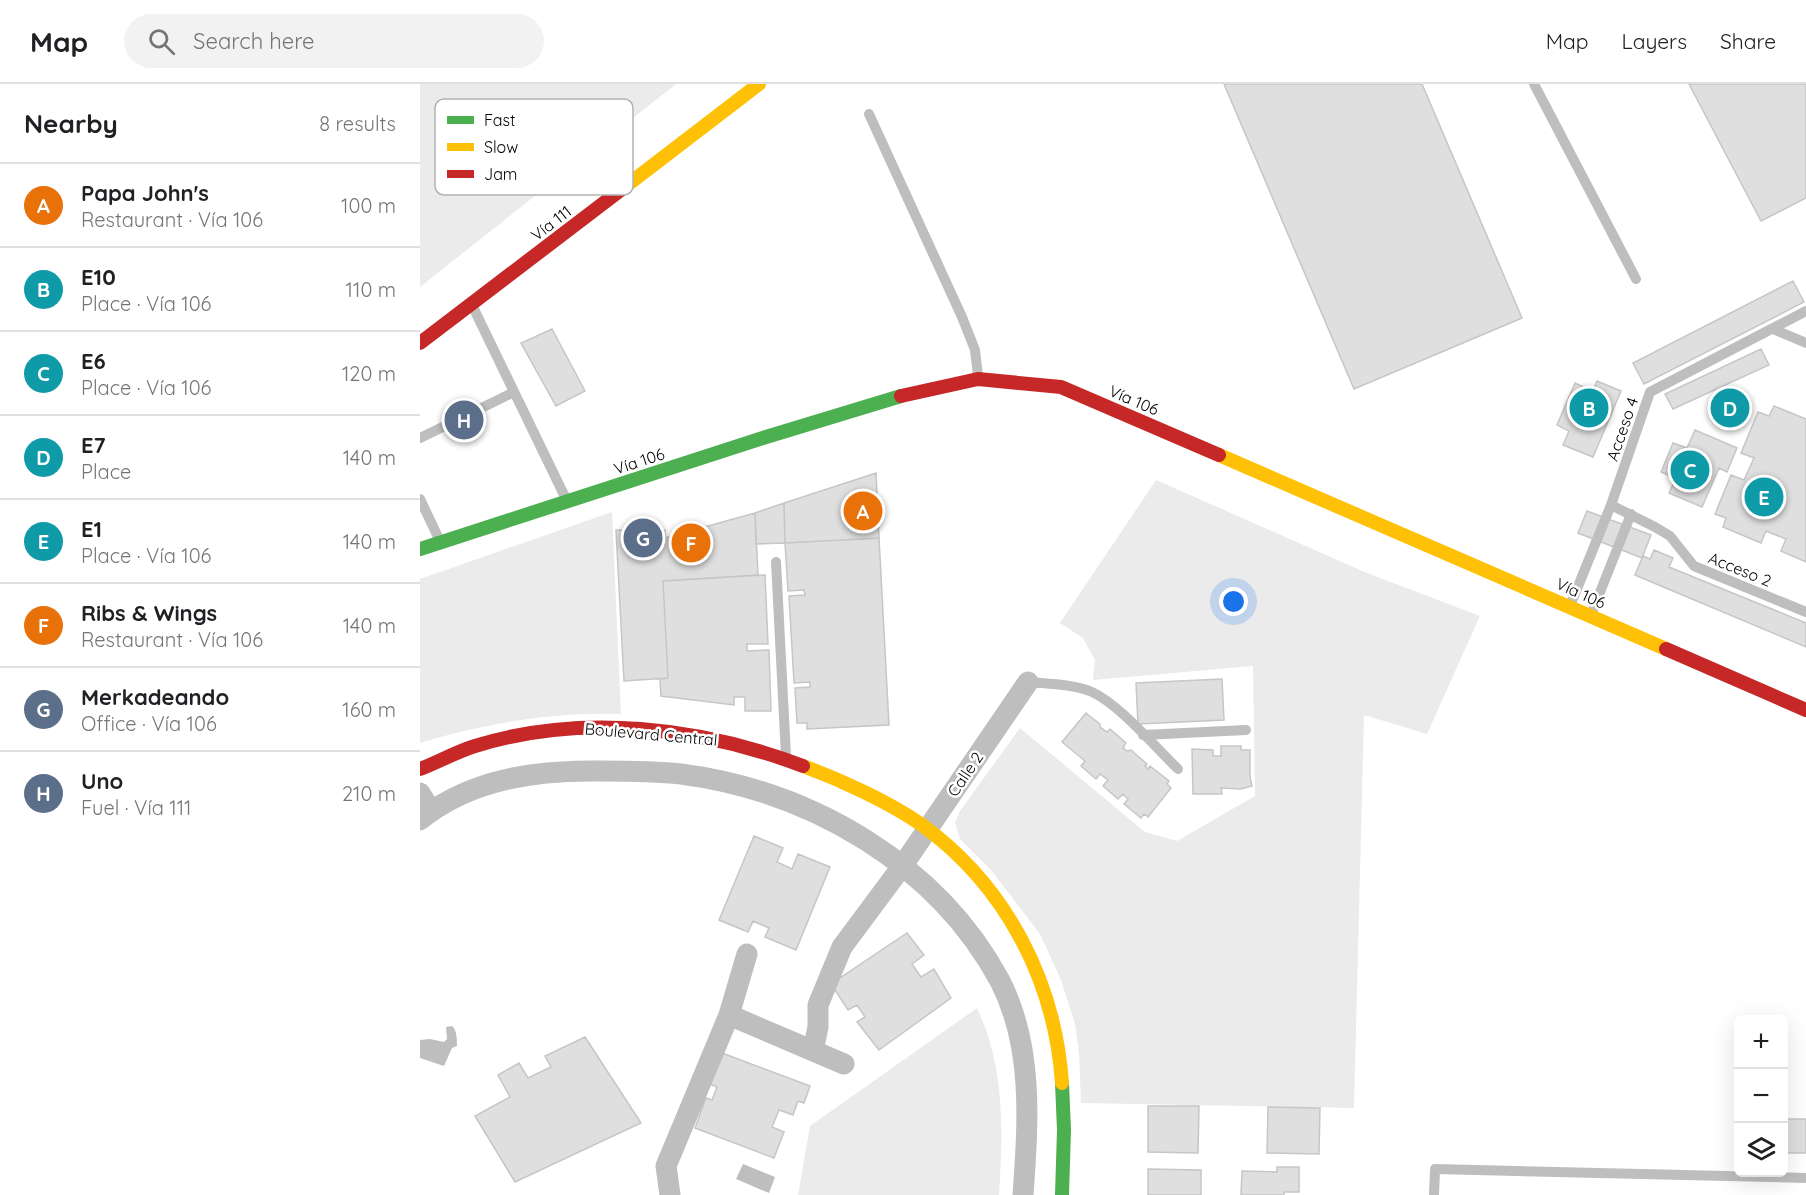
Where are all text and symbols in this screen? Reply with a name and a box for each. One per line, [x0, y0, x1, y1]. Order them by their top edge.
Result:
search box [124, 14, 544, 68]
text: Map [30, 24, 88, 59]
icon: search [145, 25, 178, 58]
text: Search here [193, 27, 315, 55]
text: Map [1546, 28, 1589, 54]
text: Layers [1622, 28, 1687, 54]
text: Share [1720, 28, 1776, 54]
legend [435, 99, 633, 195]
text: Nearby [24, 107, 118, 140]
text: Fast [484, 110, 515, 130]
text: 8 results [319, 111, 396, 136]
text: Slow [484, 137, 518, 157]
text: Jam [484, 164, 517, 184]
text: Papa John's [81, 179, 209, 207]
text: A [37, 193, 50, 218]
text: 100 m [341, 193, 396, 218]
street label: Vía 111 [527, 201, 575, 245]
text: Restaurant · Vía 106 [81, 207, 263, 232]
text: E10 [81, 263, 116, 291]
text: B [37, 277, 50, 302]
text: 110 m [346, 277, 396, 302]
text: Place · Vía 106 [81, 291, 211, 316]
text: E6 [81, 347, 106, 375]
text: C [37, 361, 50, 386]
text: 120 m [342, 361, 396, 386]
text: Place · Vía 106 [81, 375, 211, 400]
street label: Vía 106 [1106, 381, 1162, 420]
pin: B [1570, 386, 1608, 430]
pin: D [1710, 386, 1750, 430]
street label: Acceso 4 [1602, 395, 1642, 463]
pin: H [444, 398, 483, 442]
text: E7 [81, 431, 106, 459]
street label: Vía 106 [611, 443, 667, 479]
text: D [36, 445, 51, 470]
text: 140 m [343, 445, 396, 470]
pin: C [1670, 448, 1710, 492]
text: Place [81, 459, 131, 484]
pin: E [1744, 474, 1784, 520]
pin: A [844, 488, 882, 534]
text: E1 [81, 515, 102, 543]
pin: G [624, 516, 662, 560]
pin: F [672, 520, 710, 566]
text: E [38, 529, 49, 554]
text: 140 m [343, 529, 396, 554]
text: Place · Vía 106 [81, 543, 211, 568]
street label: Acceso 2 [1705, 547, 1775, 591]
street label: Vía 106 [1553, 573, 1609, 613]
your location [1219, 587, 1248, 616]
text: Ribs & Wings [81, 599, 217, 627]
text: F [38, 613, 49, 638]
text: 140 m [343, 613, 396, 638]
text: Restaurant · Vía 106 [81, 627, 263, 652]
text: Merkadeando [81, 683, 229, 711]
text: G [37, 697, 50, 722]
text: 160 m [342, 697, 396, 722]
text: Office · Vía 106 [81, 711, 217, 736]
street label: Boulevard Central [584, 718, 718, 750]
street label: Calle 2 [943, 748, 987, 800]
text: Uno [81, 767, 123, 795]
text: H [36, 781, 51, 806]
text: 210 m [342, 781, 396, 806]
text: Fuel · Vía 111 [81, 795, 191, 820]
map controls [1734, 1015, 1788, 1177]
button: + [1734, 1015, 1788, 1069]
button: − [1734, 1069, 1788, 1123]
button: layers [1734, 1123, 1788, 1177]

